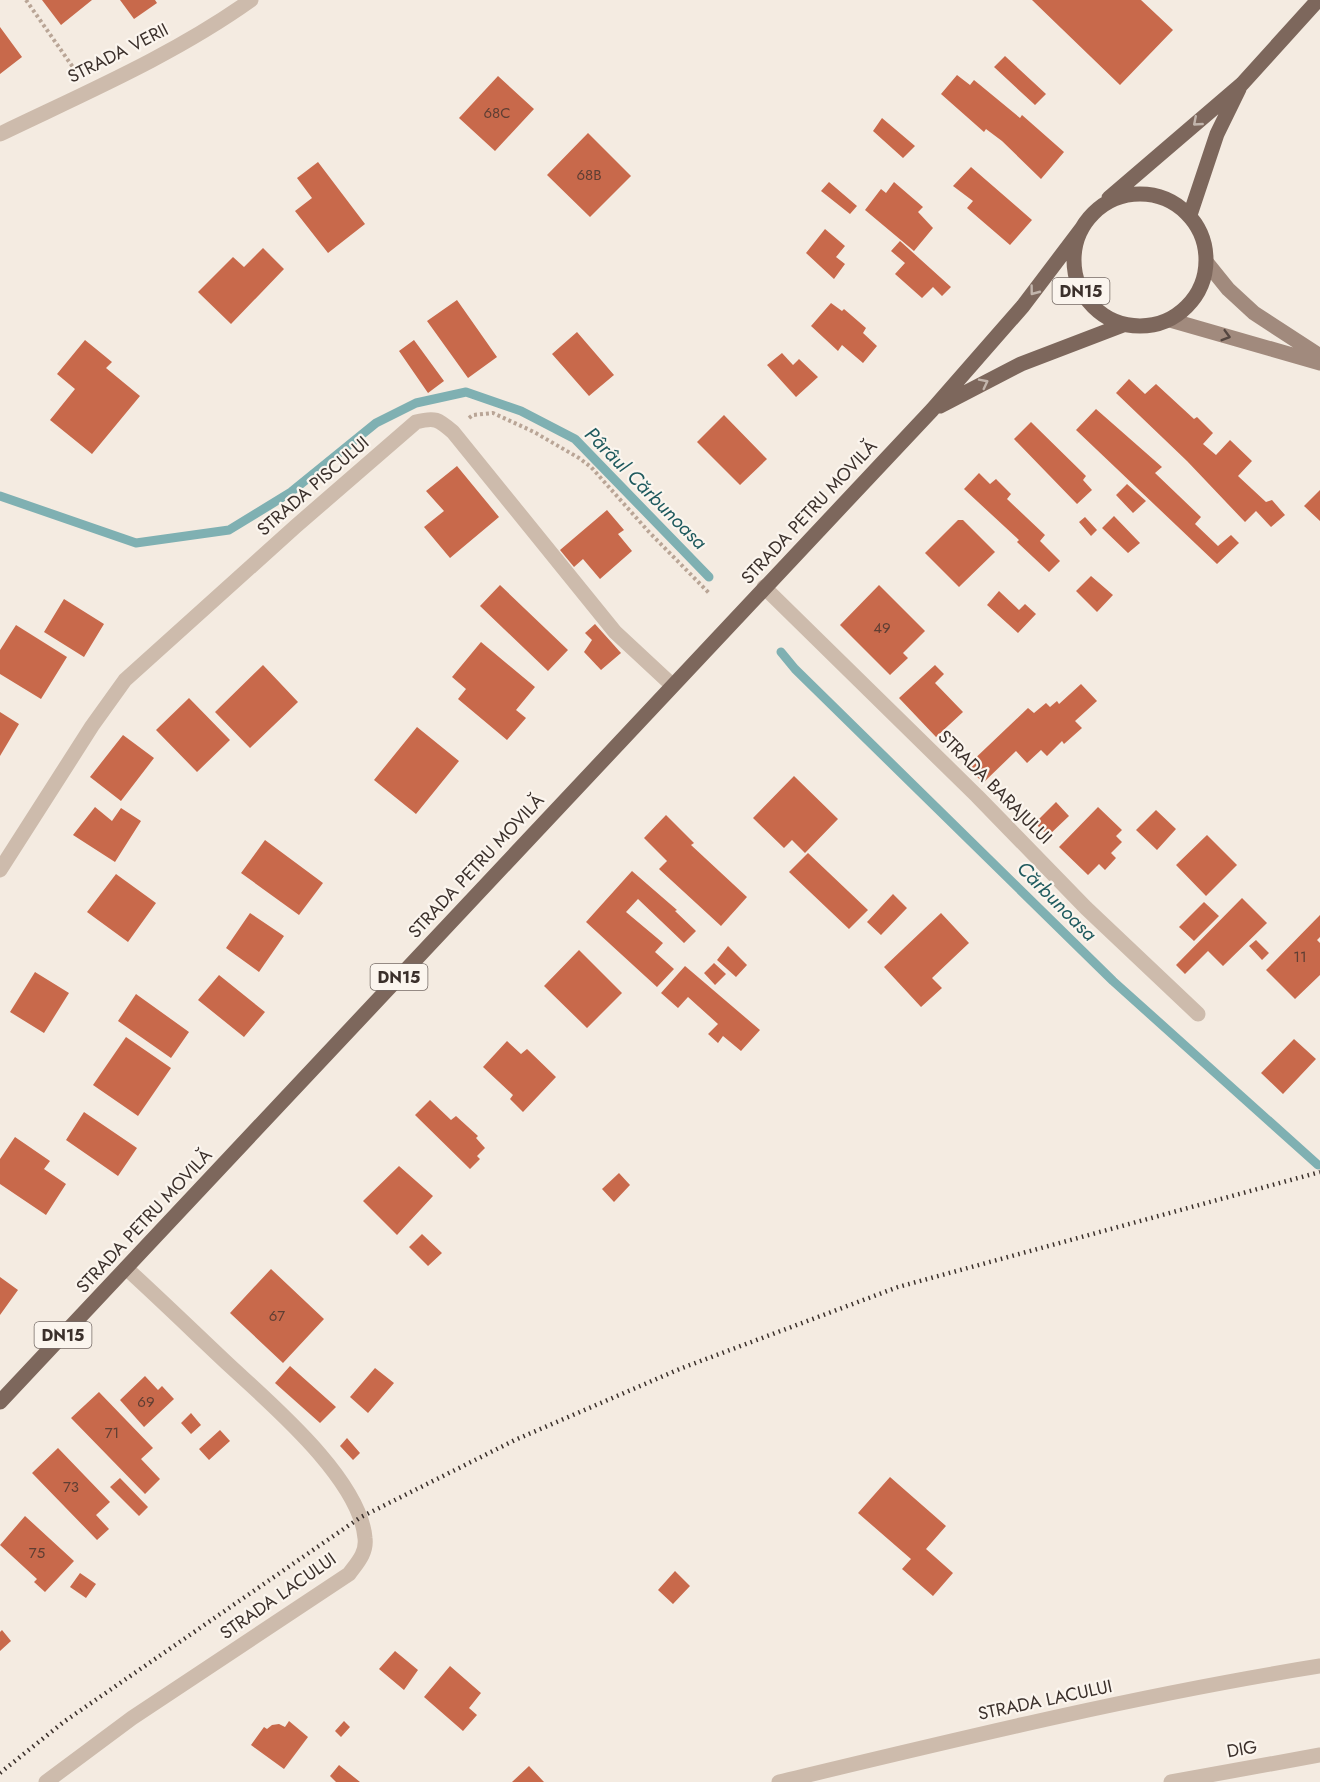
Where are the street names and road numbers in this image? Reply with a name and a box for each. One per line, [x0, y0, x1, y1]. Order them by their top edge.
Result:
street label: STRADA VERII [63, 16, 173, 90]
road number: DN15 [1052, 278, 1110, 304]
street label: STRADA PISCULUI [251, 430, 375, 542]
street label: STRADA PETRU MOVILĂ [735, 434, 883, 590]
street label: STRADA BARAJULUI [932, 724, 1058, 850]
street label: STRADA PETRU MOVILĂ [402, 788, 550, 944]
road number: DN15 [370, 964, 428, 990]
street label: STRADA PETRU MOVILĂ [70, 1143, 218, 1299]
road number: DN15 [34, 1322, 92, 1348]
street label: STRADA LACULUI [215, 1546, 341, 1646]
street label: STRADA LACULUI [976, 1673, 1114, 1727]
street label: DIG [1225, 1734, 1259, 1764]

